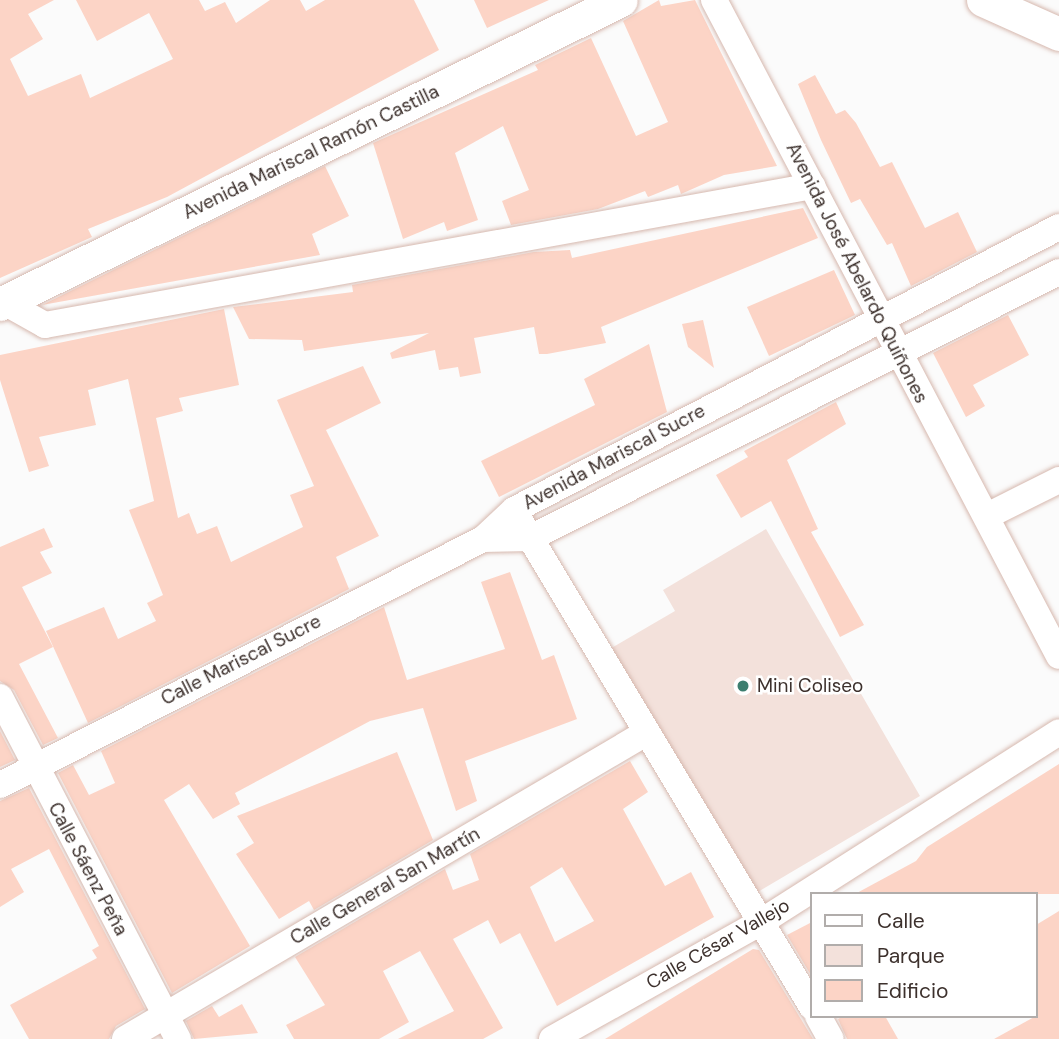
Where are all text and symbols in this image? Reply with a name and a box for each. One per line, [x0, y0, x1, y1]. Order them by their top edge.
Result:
street label: Avenida Mariscal Ramón Castilla [179, 80, 443, 224]
street label: Avenida José Abelardo Quiñones [781, 139, 933, 407]
street label: Avenida Mariscal Sucre [519, 399, 709, 515]
street label: Calle Mariscal Sucre [157, 610, 325, 710]
place label: Mini Coliseo [757, 675, 863, 697]
marker: Mini Coliseo [735, 678, 751, 694]
street label: Calle Sáenz Peña [43, 798, 133, 940]
street label: Calle General San Martín [286, 822, 484, 950]
legend [810, 892, 1038, 1018]
street label: Calle César Vallejo [642, 894, 794, 994]
text: Calle [877, 907, 925, 935]
text: Parque [877, 942, 945, 970]
text: Edificio [877, 977, 948, 1005]

